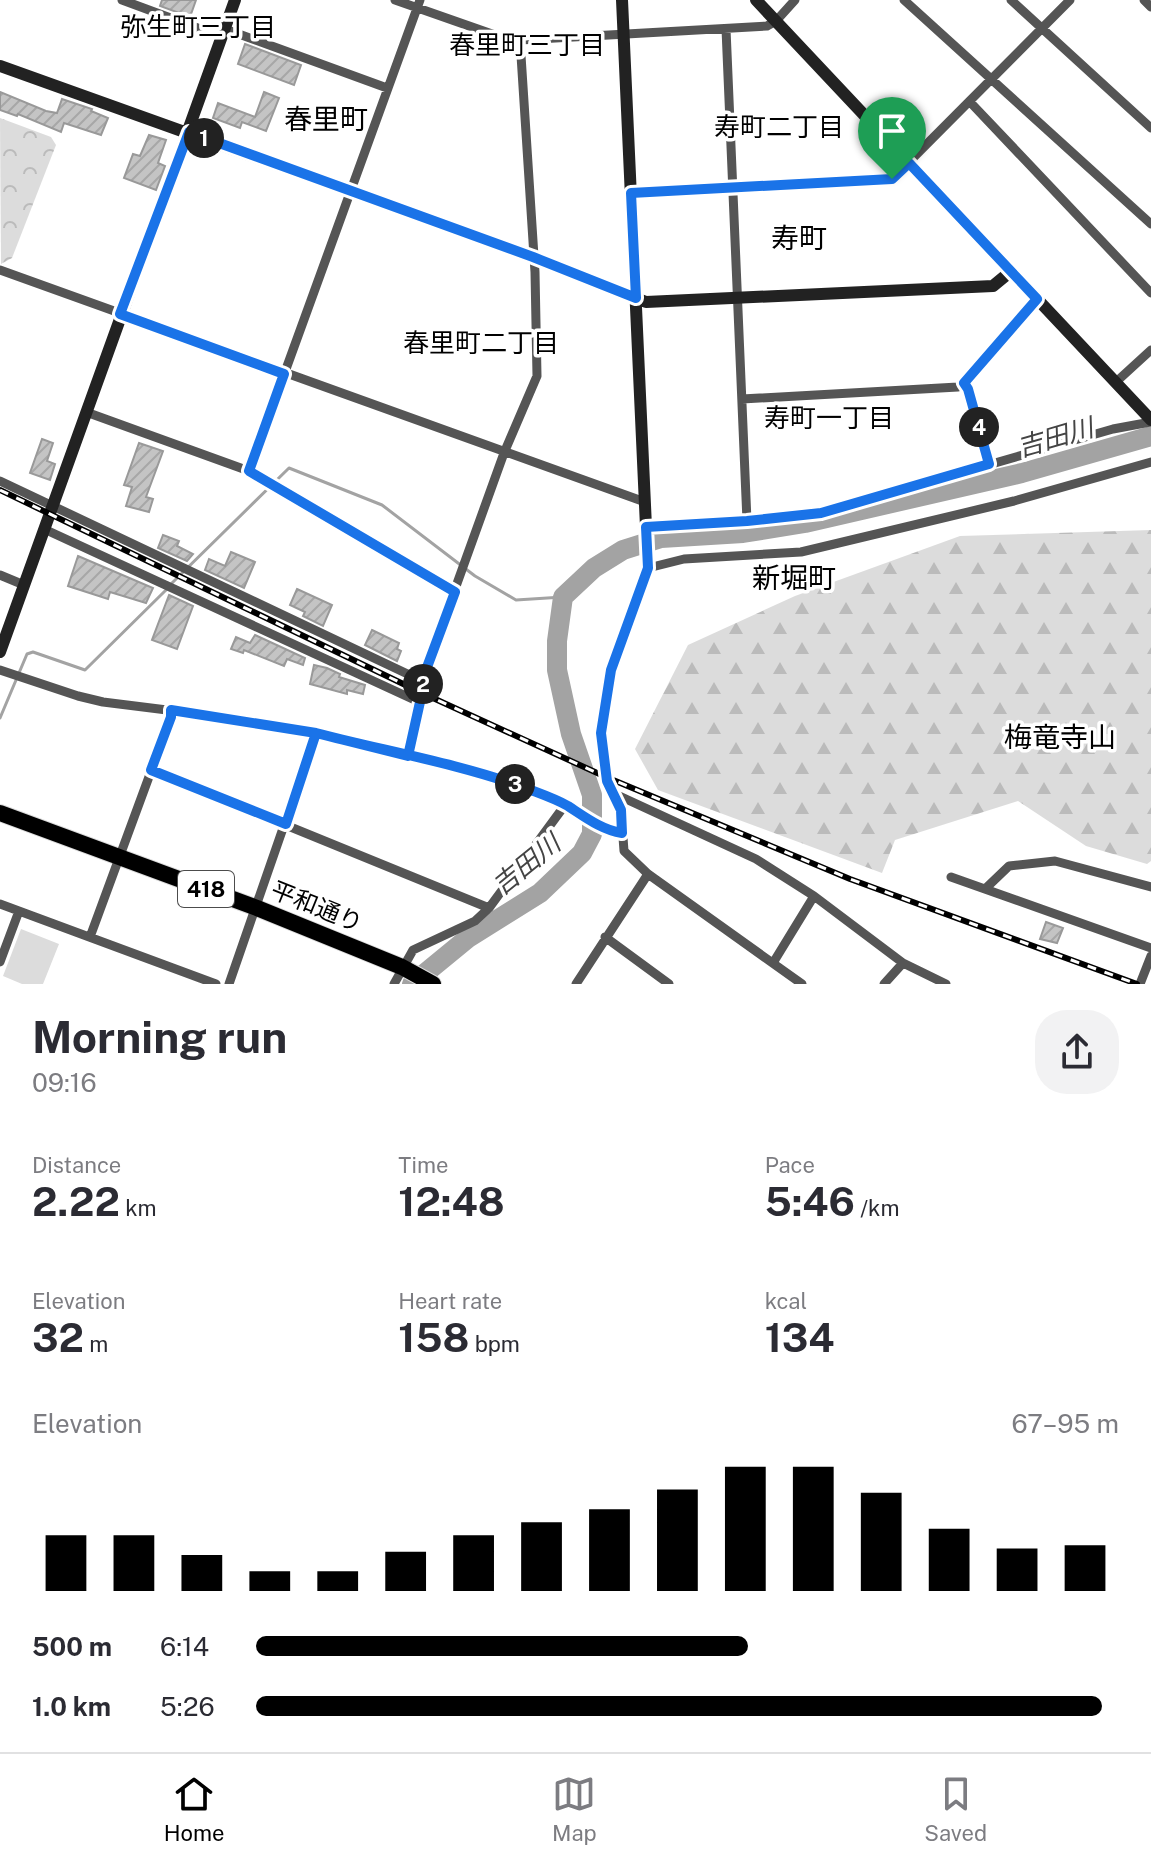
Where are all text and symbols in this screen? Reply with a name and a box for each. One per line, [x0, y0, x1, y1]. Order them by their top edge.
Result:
district label: 弥生町三丁目 [120, 11, 276, 42]
district label: 春里町三丁目 [449, 29, 605, 60]
pin [858, 97, 926, 179]
district label: 春里町 [284, 102, 368, 135]
icon: arrive [870, 109, 914, 153]
district label: 寿町二丁目 [714, 111, 844, 142]
pin: 1 [184, 118, 224, 158]
text: 1 [199, 125, 209, 151]
district label: 寿町 [771, 221, 827, 254]
district label: 春里町二丁目 [403, 327, 559, 358]
district label: 寿町一丁目 [764, 402, 894, 433]
pin: 4 [959, 407, 999, 447]
water label: 吉田川 [1013, 411, 1100, 463]
text: 4 [972, 414, 986, 440]
district label: 新堀町 [752, 561, 836, 594]
pin: 2 [403, 664, 443, 704]
text: 2 [416, 671, 430, 697]
district label: 梅竜寺山 [1004, 720, 1116, 753]
pin: 3 [495, 764, 535, 804]
text: 3 [508, 771, 522, 797]
water label: 吉田川 [486, 826, 568, 901]
road number: 418 [178, 871, 234, 907]
street label: 平和通り [267, 875, 367, 937]
button: share [1035, 1010, 1119, 1094]
text: Morning run [32, 1011, 287, 1063]
text: 09:16 [32, 1067, 97, 1098]
text: Distance [32, 1152, 121, 1178]
text: Time [398, 1152, 448, 1178]
text: Pace [765, 1152, 815, 1178]
text: 2.22 [32, 1178, 120, 1225]
text: 12:48 [398, 1178, 505, 1225]
text: 5:46 [765, 1178, 855, 1225]
text: km [120, 1195, 157, 1221]
text: /km [855, 1195, 899, 1221]
text: Elevation [32, 1288, 125, 1314]
text: Heart rate [398, 1288, 502, 1314]
text: kcal [765, 1288, 807, 1314]
text: 32 [32, 1314, 84, 1361]
text: 158 [398, 1314, 469, 1361]
text: 134 [765, 1314, 834, 1361]
text: m [84, 1331, 108, 1357]
text: bpm [469, 1331, 520, 1357]
text: Elevation [32, 1408, 142, 1439]
text: 67–95 m [1012, 1408, 1119, 1439]
text: 500 m [32, 1631, 112, 1662]
text: 6:14 [160, 1631, 209, 1662]
text: 1.0 km [32, 1691, 111, 1722]
text: 5:26 [160, 1691, 215, 1722]
tab: Home [164, 1772, 224, 1846]
tab: Map [552, 1772, 597, 1846]
tab: Saved [924, 1772, 987, 1846]

